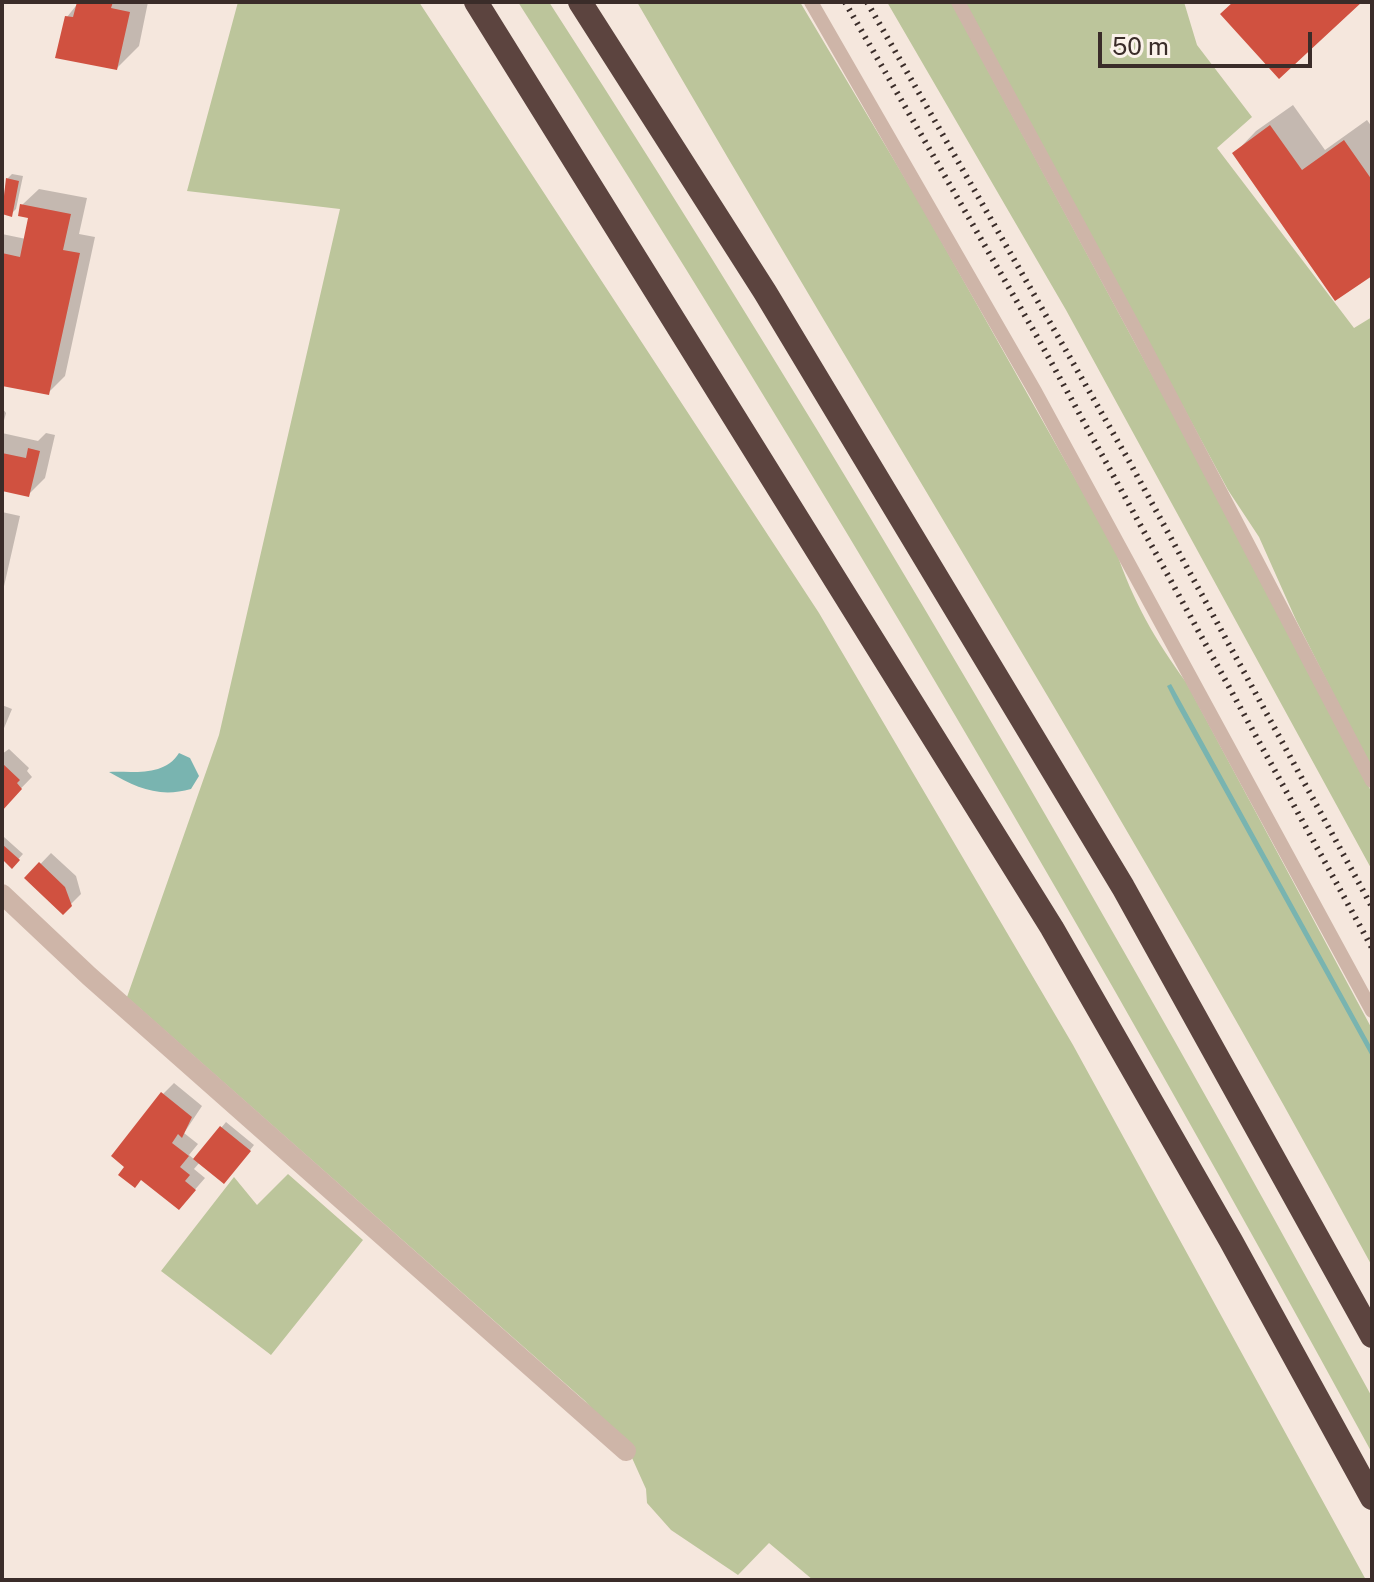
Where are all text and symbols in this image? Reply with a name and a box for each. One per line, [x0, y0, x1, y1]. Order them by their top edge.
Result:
scale bar [1102, 16, 1316, 66]
text: 50 m [1112, 32, 1169, 60]

